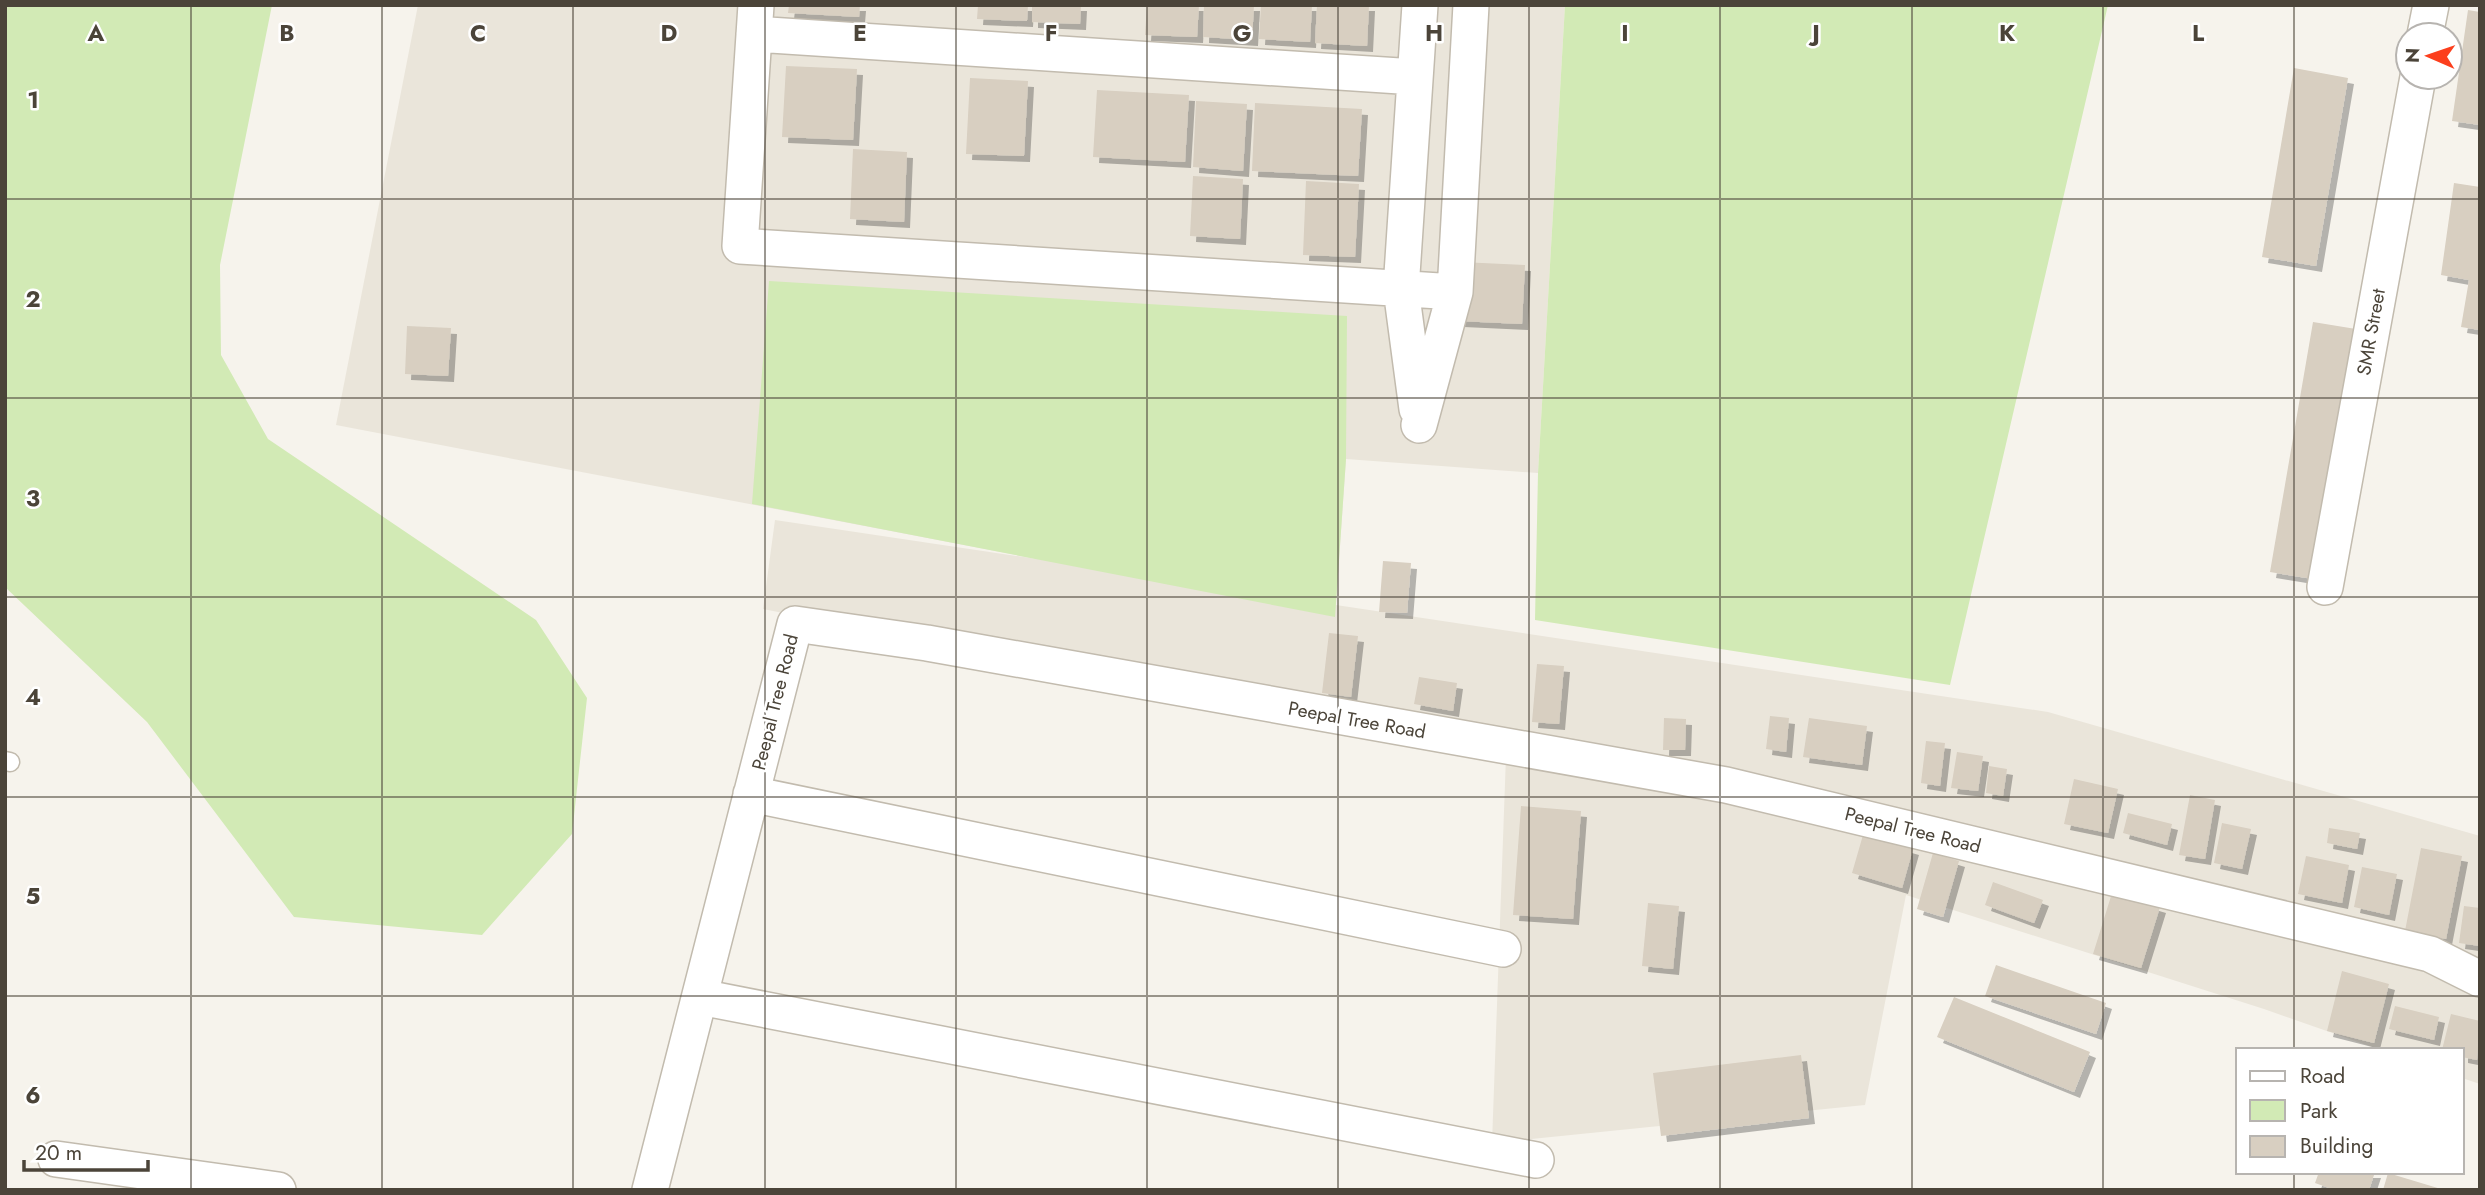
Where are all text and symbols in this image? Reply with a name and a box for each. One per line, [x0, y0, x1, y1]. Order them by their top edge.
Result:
text: A [87, 16, 105, 50]
text: B [279, 16, 295, 50]
text: C [470, 16, 486, 50]
text: D [661, 16, 678, 50]
text: E [853, 16, 867, 50]
text: F [1045, 16, 1057, 50]
text: G [1233, 16, 1251, 50]
text: H [1425, 16, 1443, 50]
text: I [1621, 16, 1629, 50]
text: J [1808, 16, 1820, 50]
text: K [1999, 16, 2016, 50]
text: L [2192, 16, 2205, 50]
north arrow [2394, 21, 2464, 91]
text: N [2399, 47, 2426, 63]
text: 1 [27, 83, 39, 117]
text: 2 [25, 282, 41, 316]
street label: SMR Street [2350, 286, 2392, 377]
text: 3 [26, 481, 40, 515]
street label: Peepal Tree Road [745, 631, 805, 773]
text: 4 [25, 680, 41, 714]
street label: Peepal Tree Road [1286, 695, 1428, 745]
street label: Peepal Tree Road [1842, 800, 1984, 860]
text: 5 [26, 879, 40, 913]
legend [2236, 1048, 2464, 1174]
text: Road [2300, 1061, 2345, 1091]
text: 6 [25, 1078, 41, 1112]
text: Park [2300, 1096, 2338, 1126]
scale bar [24, 1128, 149, 1172]
text: Building [2300, 1131, 2373, 1161]
text: 20 m [35, 1138, 82, 1168]

